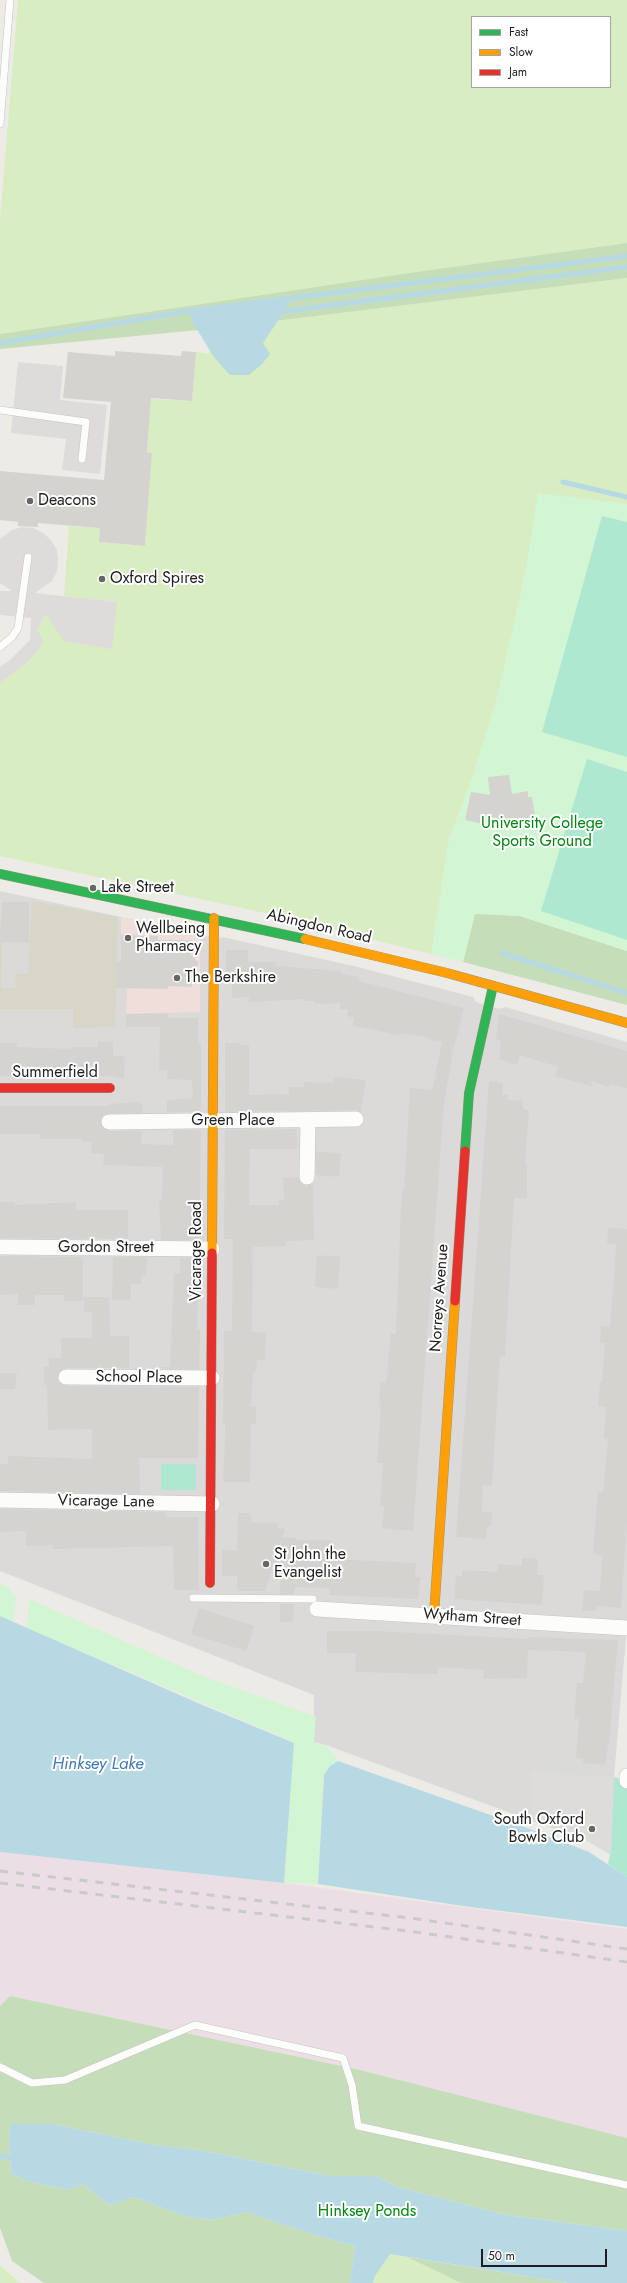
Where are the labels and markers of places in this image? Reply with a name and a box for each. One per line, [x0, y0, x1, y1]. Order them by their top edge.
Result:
place label: Deacons [38, 491, 96, 511]
marker: Deacons [25, 496, 35, 506]
place label: Oxford Spires [110, 569, 204, 589]
marker: Oxford Spires [97, 574, 107, 584]
place label: Lake Street [101, 878, 174, 898]
marker: Lake Street [88, 883, 98, 893]
place label: Wellbeing Pharmacy [136, 919, 205, 957]
marker: Wellbeing Pharmacy [123, 933, 133, 943]
place label: The Berkshire [185, 968, 276, 988]
marker: The Berkshire [172, 973, 182, 983]
place label: St John the Evangelist [274, 1545, 346, 1583]
marker: St John the Evangelist [261, 1559, 271, 1569]
place label: South Oxford Bowls Club [494, 1810, 584, 1848]
marker: South Oxford Bowls Club [587, 1824, 597, 1834]

